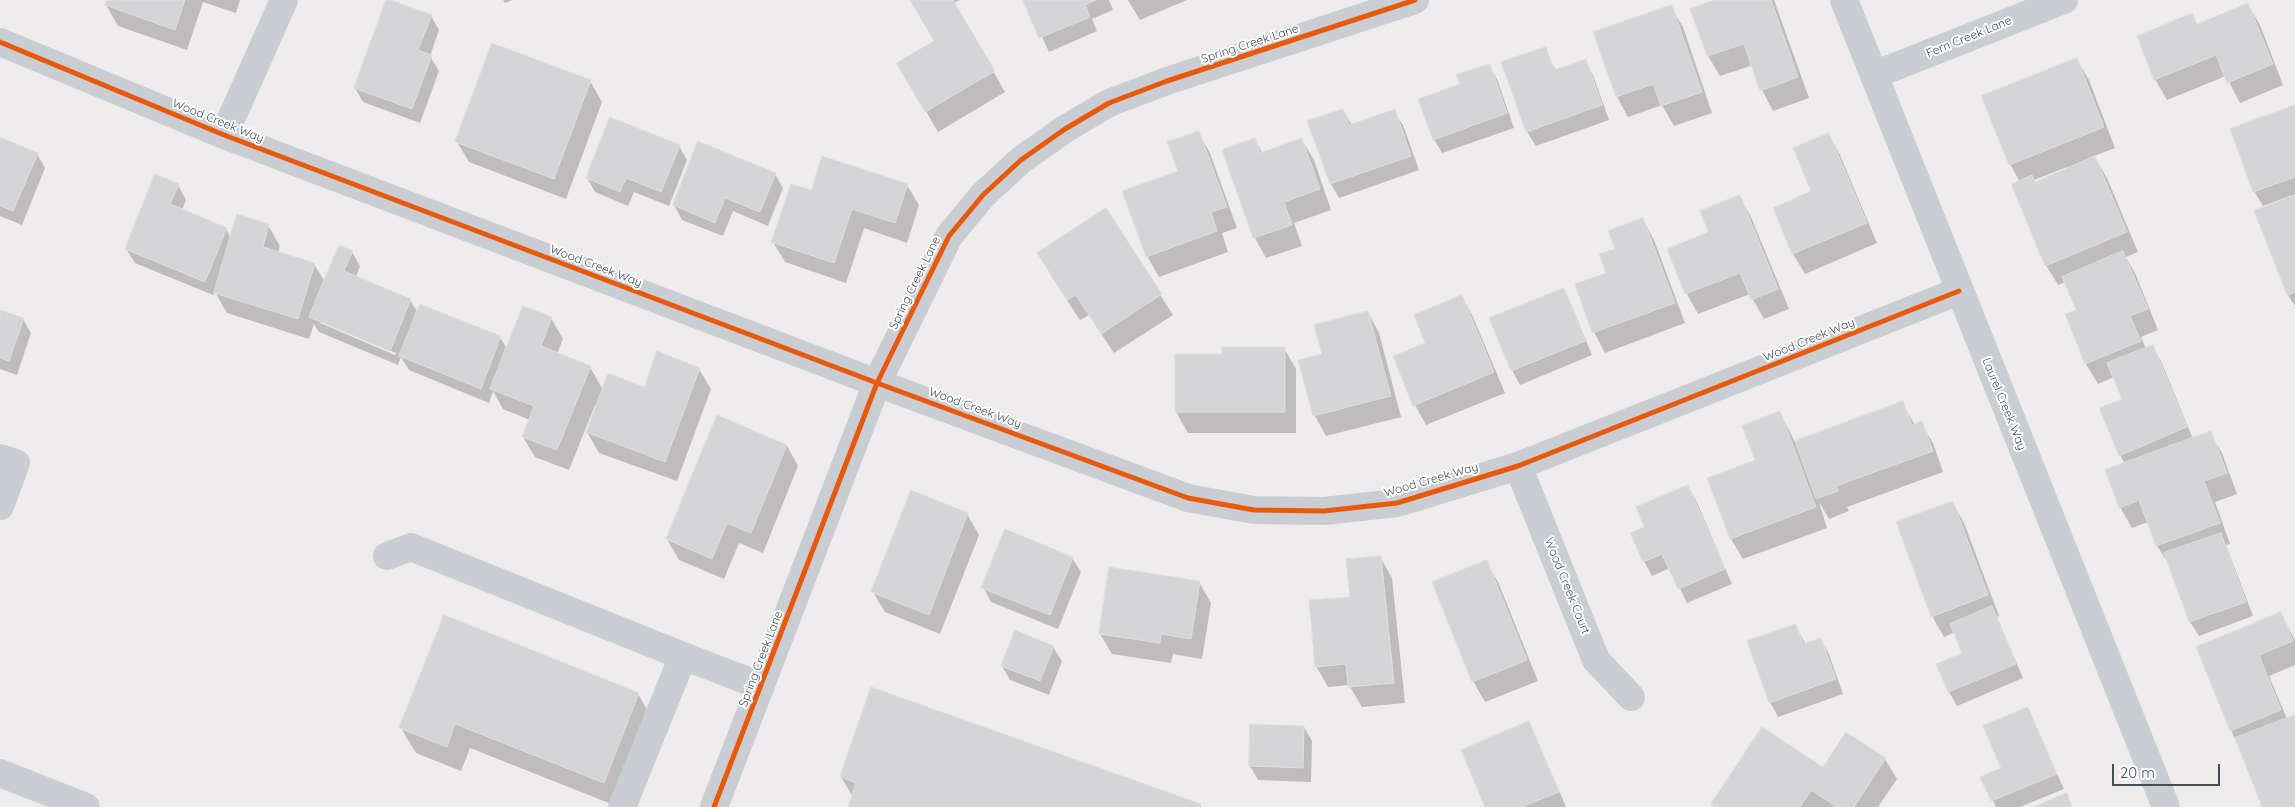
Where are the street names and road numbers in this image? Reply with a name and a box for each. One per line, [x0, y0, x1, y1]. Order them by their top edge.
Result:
street label: Fern Creek Lane [1924, 13, 2014, 61]
street label: Spring Creek Lane [1199, 21, 1301, 67]
street label: Wood Creek Way [170, 96, 266, 146]
street label: Spring Creek Lane [886, 234, 944, 332]
street label: Wood Creek Way [548, 242, 644, 290]
street label: Wood Creek Way [1761, 315, 1857, 365]
street label: Laurel Creek Way [1979, 356, 2029, 452]
street label: Wood Creek Way [927, 385, 1023, 431]
street label: Wood Creek Way [1382, 460, 1480, 500]
street label: Wood Creek Court [1541, 536, 1593, 636]
street label: Spring Creek Lane [736, 609, 786, 709]

